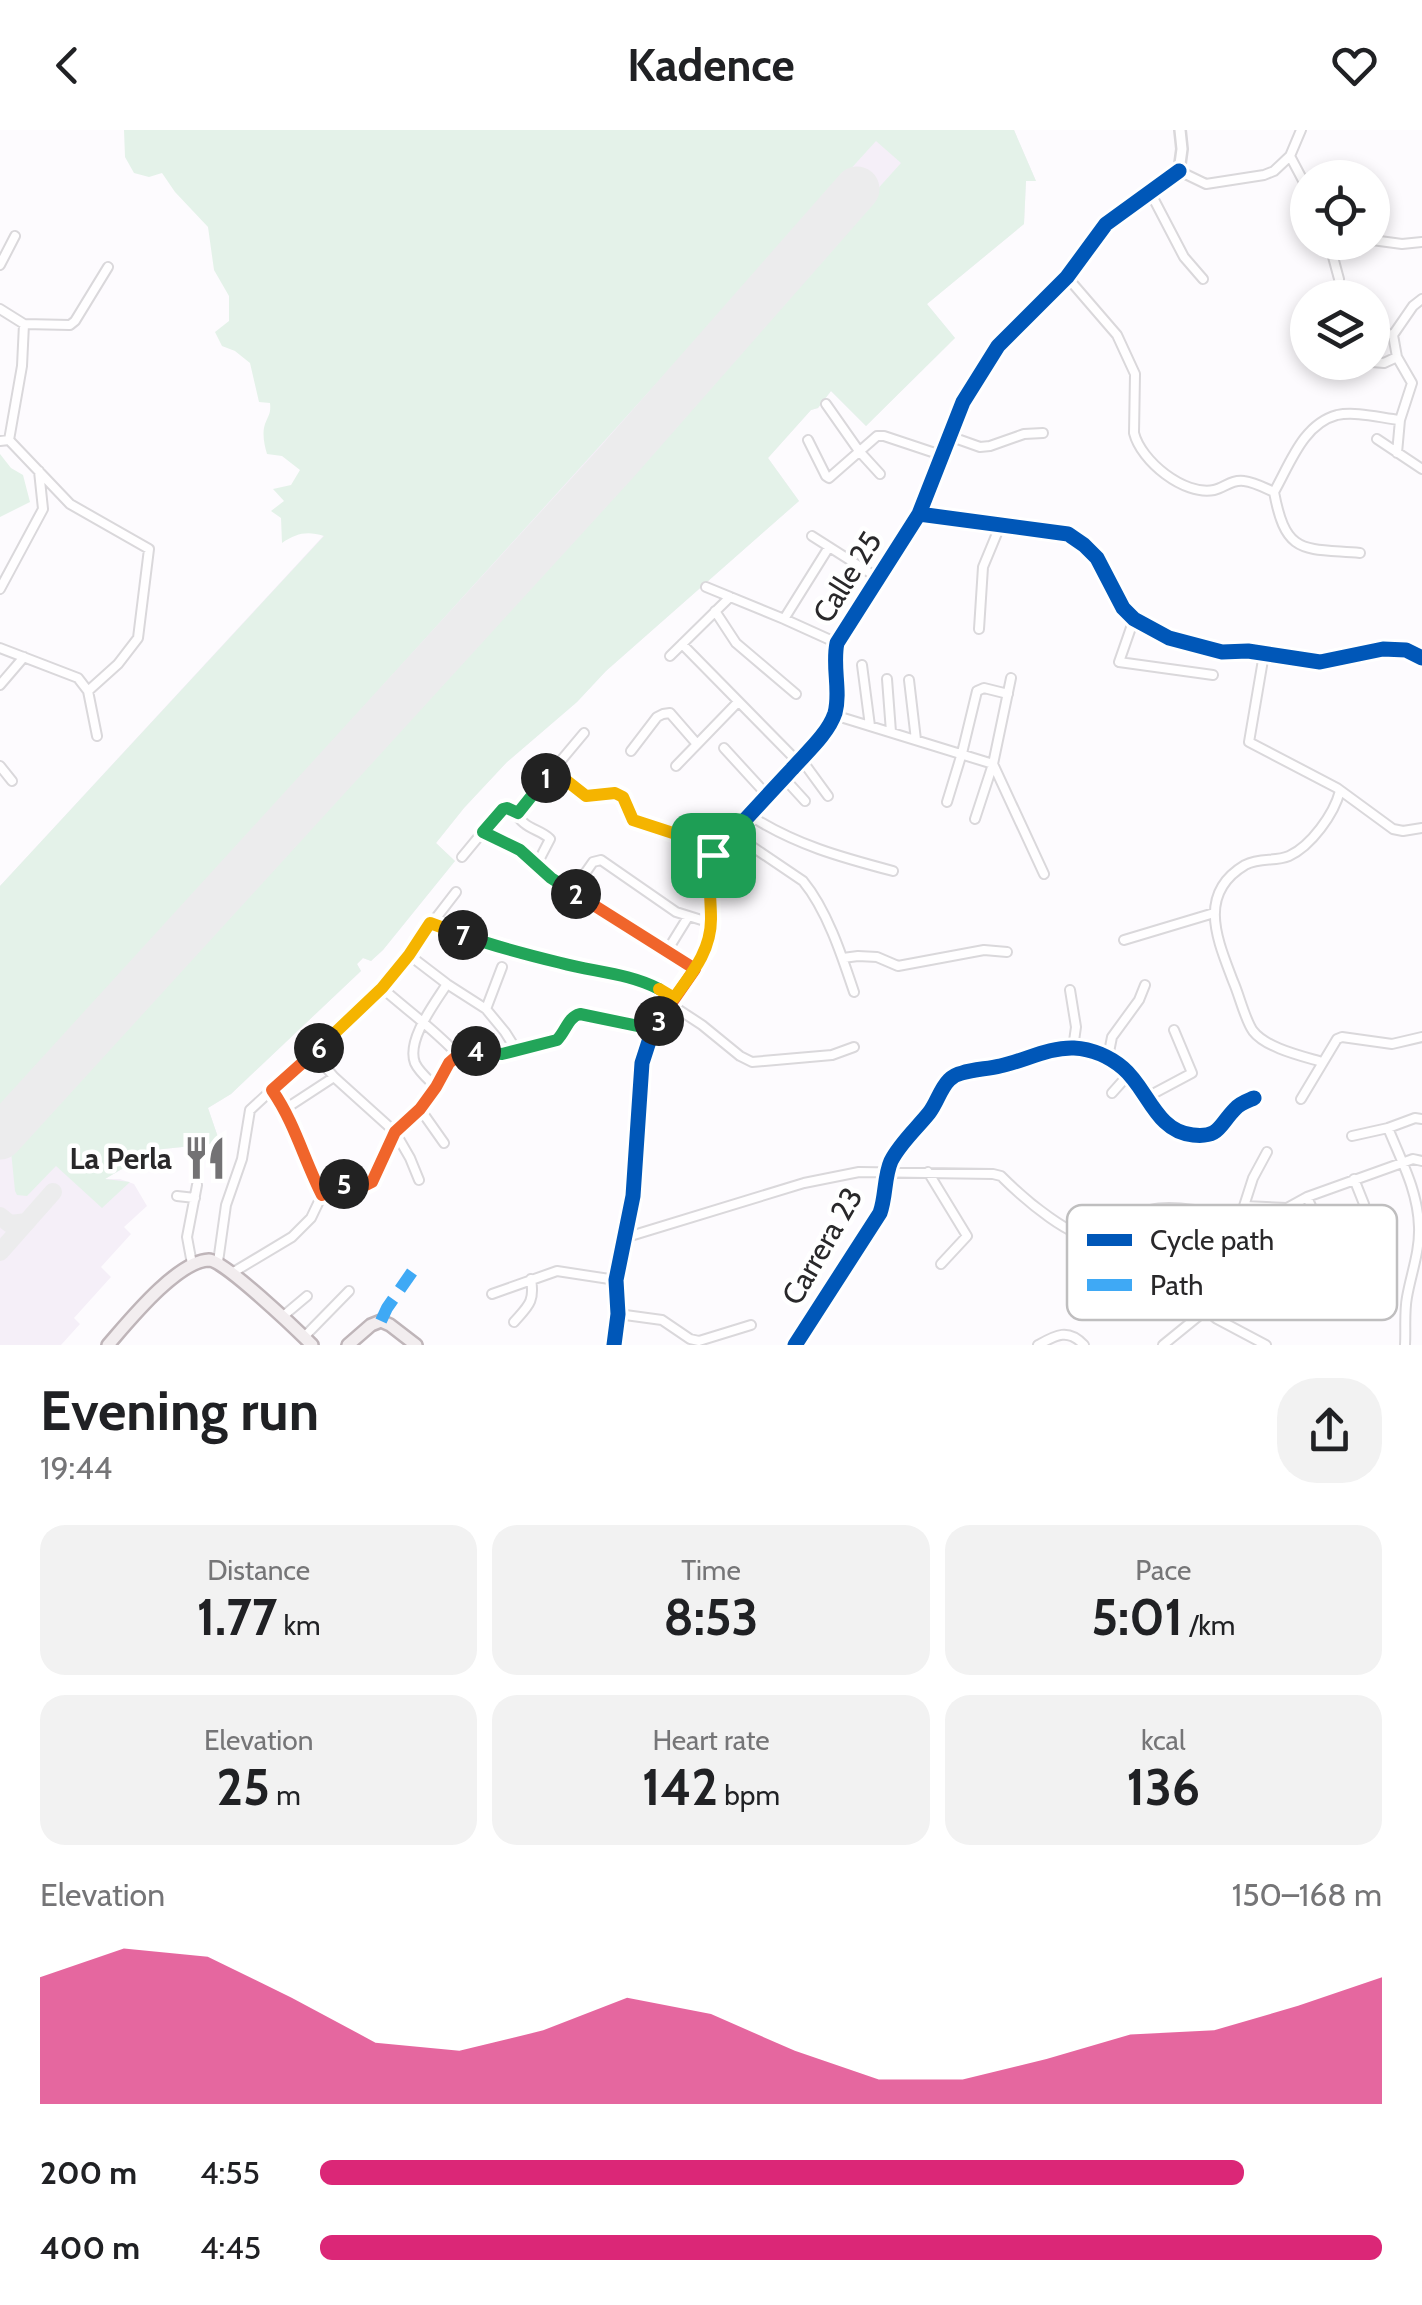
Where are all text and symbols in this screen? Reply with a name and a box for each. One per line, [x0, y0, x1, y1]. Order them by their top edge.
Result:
icon: back [40, 38, 95, 93]
text: Kadence [627, 38, 795, 92]
icon: heart [1327, 38, 1382, 93]
map controls [1290, 160, 1390, 380]
button: locate [1290, 160, 1390, 260]
button: layers [1290, 280, 1390, 380]
street label: Calle 25 [805, 524, 889, 630]
pin: 1 [521, 753, 571, 803]
text: 1 [541, 761, 551, 795]
pin [671, 813, 756, 898]
icon: arrive [686, 828, 741, 883]
pin: 2 [551, 869, 601, 919]
text: 2 [569, 877, 583, 911]
pin: 7 [438, 910, 488, 960]
text: 7 [456, 918, 470, 952]
pin: 3 [634, 996, 684, 1046]
text: 3 [651, 1004, 667, 1038]
pin: 6 [294, 1023, 344, 1073]
pin: 4 [451, 1026, 501, 1076]
text: 6 [311, 1031, 327, 1065]
text: 4 [467, 1034, 485, 1068]
restaurant icon: La Perla [181, 1134, 229, 1182]
place label: La Perla [70, 1140, 172, 1177]
pin: 5 [319, 1159, 369, 1209]
text: 5 [336, 1167, 352, 1201]
street label: Carrera 23 [774, 1181, 870, 1311]
legend [1067, 1205, 1397, 1320]
text: Cycle path [1150, 1223, 1274, 1257]
text: Path [1150, 1268, 1203, 1302]
text: Evening run [40, 1377, 319, 1444]
button: share [1277, 1378, 1382, 1483]
text: 19:44 [40, 1448, 112, 1487]
text: Distance [207, 1553, 310, 1587]
text: Time [681, 1553, 741, 1587]
text: Pace [1135, 1553, 1191, 1587]
text: 1.77 [197, 1587, 277, 1648]
text: 8:53 [663, 1587, 759, 1648]
text: 5:01 [1091, 1587, 1183, 1648]
text: km [277, 1608, 321, 1642]
text: /km [1183, 1608, 1235, 1642]
text: Elevation [204, 1723, 313, 1757]
text: Heart rate [652, 1723, 770, 1757]
text: kcal [1141, 1723, 1186, 1757]
text: 25 [217, 1757, 270, 1818]
text: 142 [642, 1757, 718, 1818]
text: 136 [1127, 1757, 1200, 1818]
text: m [270, 1778, 301, 1812]
text: bpm [718, 1778, 780, 1812]
text: Elevation [40, 1875, 165, 1914]
text: 150–168 m [1232, 1875, 1382, 1914]
text: 200 m [40, 2153, 137, 2192]
text: 4:55 [200, 2153, 260, 2192]
text: 400 m [40, 2228, 140, 2267]
text: 4:45 [200, 2228, 261, 2267]

